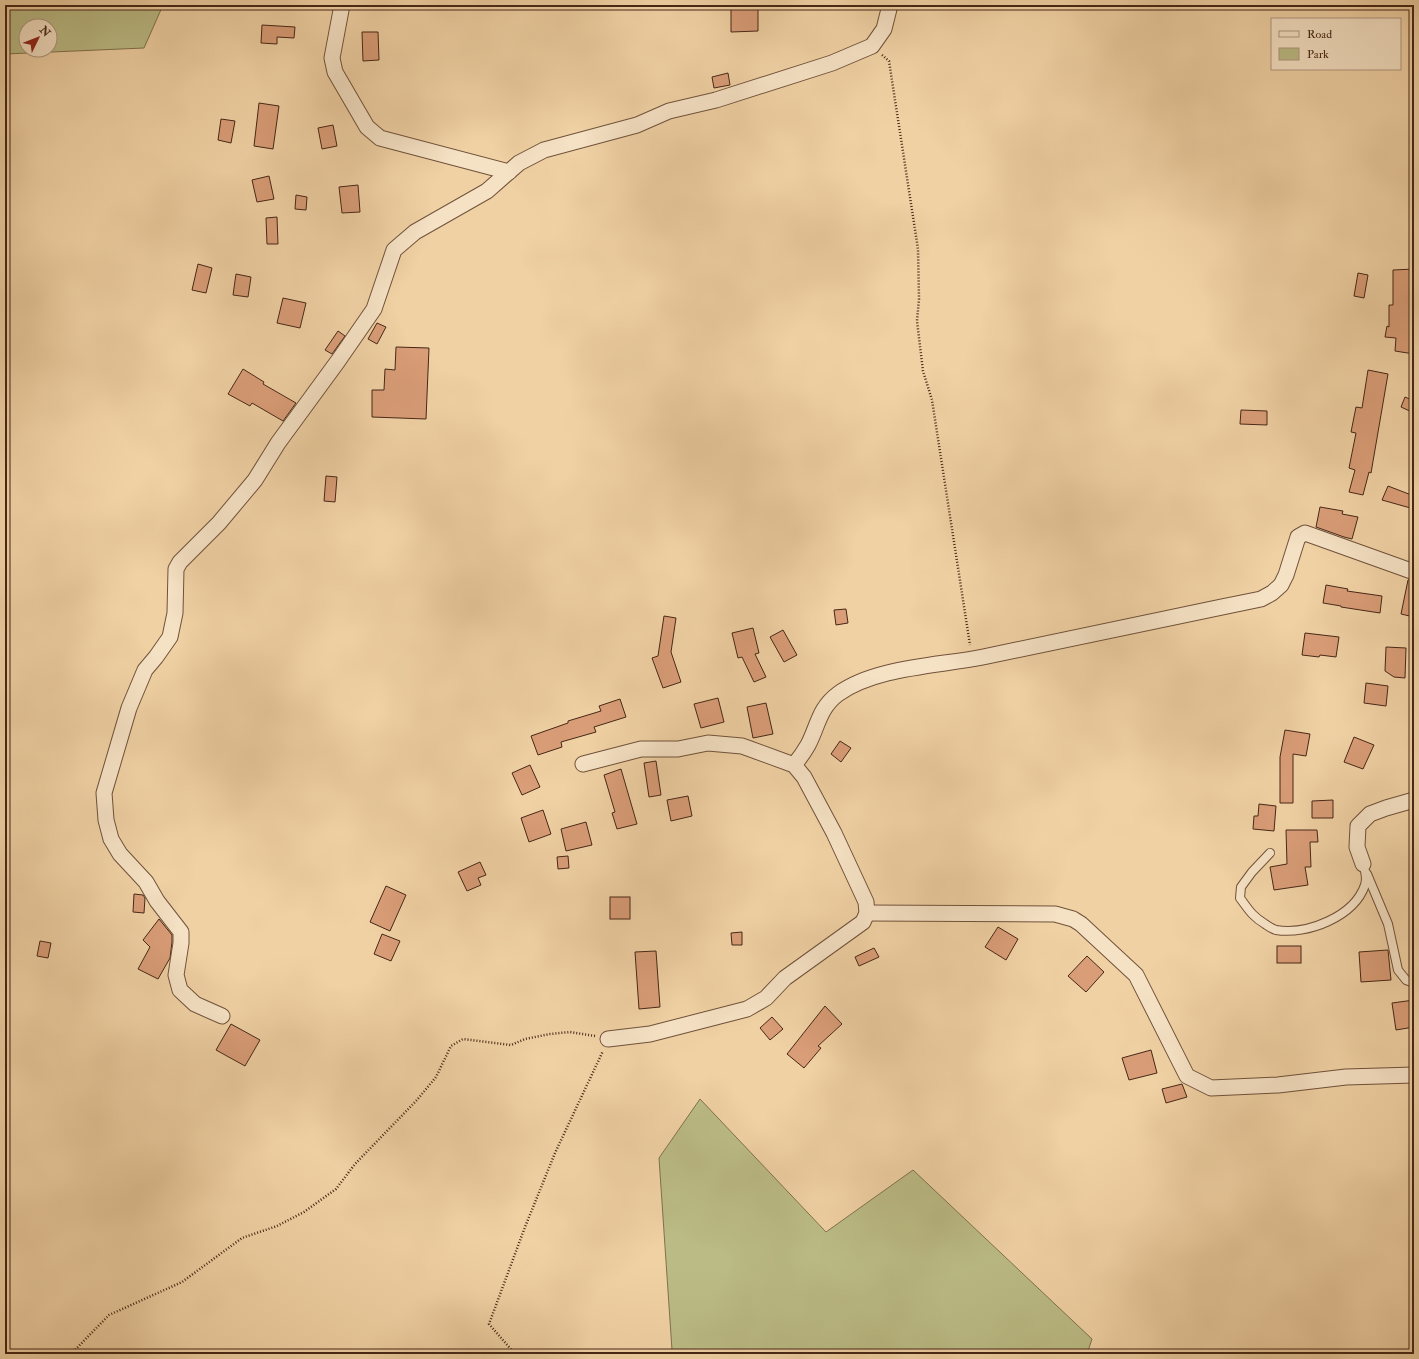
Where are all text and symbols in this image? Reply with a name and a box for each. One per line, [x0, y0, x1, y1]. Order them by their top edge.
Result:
north arrow [18, 18, 58, 58]
legend [1271, 18, 1401, 70]
text: N [36, 23, 54, 40]
text: Road [1307, 27, 1332, 42]
text: Park [1307, 47, 1329, 62]

